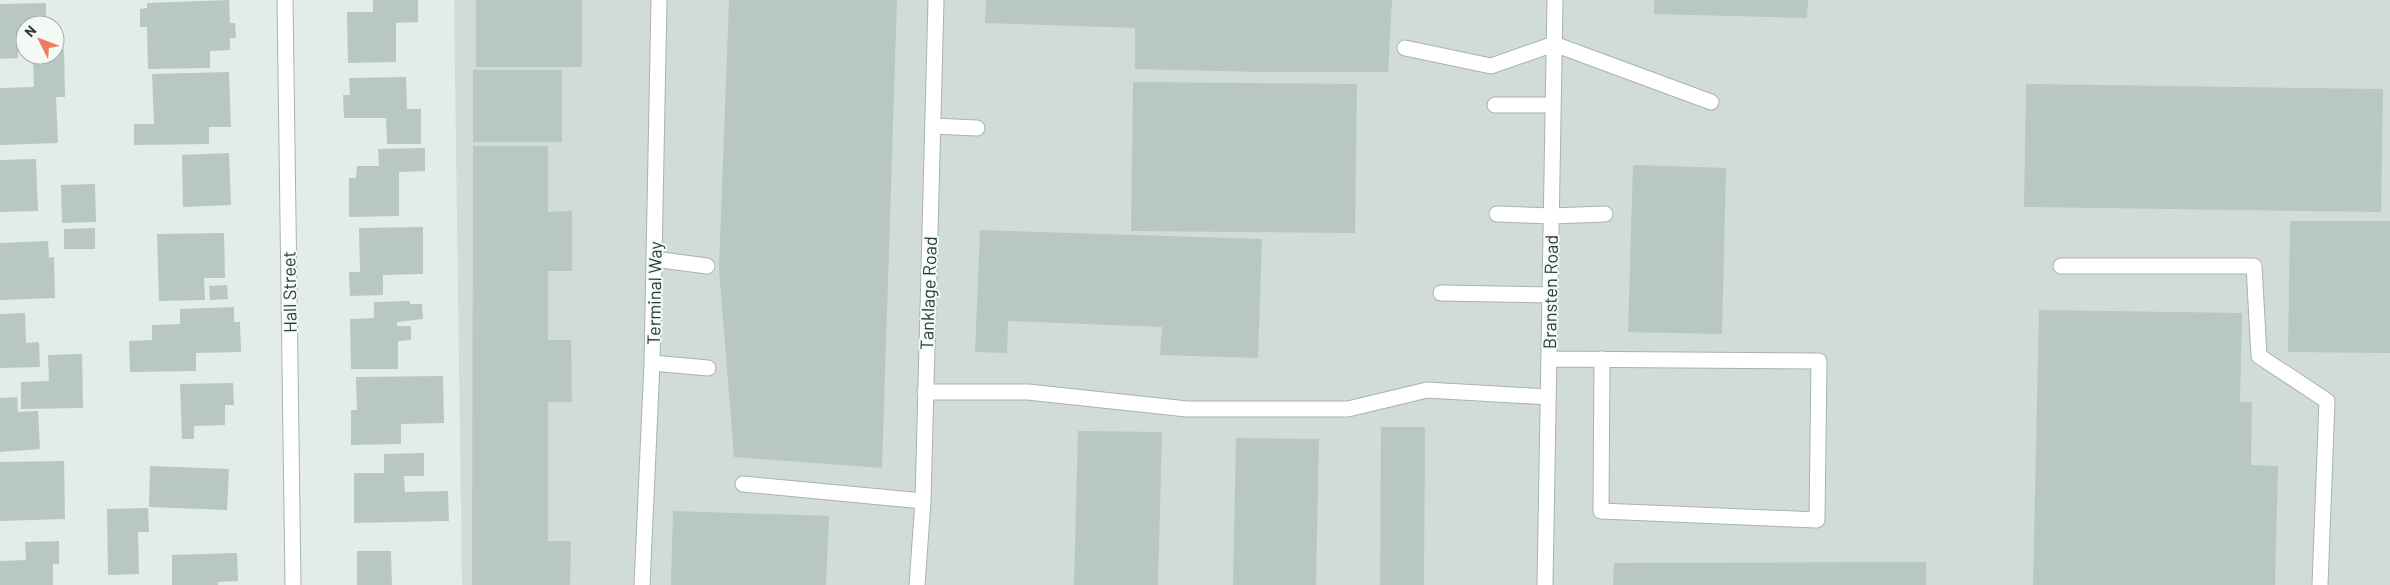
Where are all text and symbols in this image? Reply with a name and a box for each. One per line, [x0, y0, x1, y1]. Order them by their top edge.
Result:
north arrow [15, 15, 65, 65]
text: N [21, 22, 39, 40]
street label: Bransten Road [1538, 235, 1562, 349]
street label: Tanklage Road [915, 236, 941, 350]
street label: Terminal Way [642, 241, 666, 345]
street label: Hall Street [277, 251, 301, 333]

